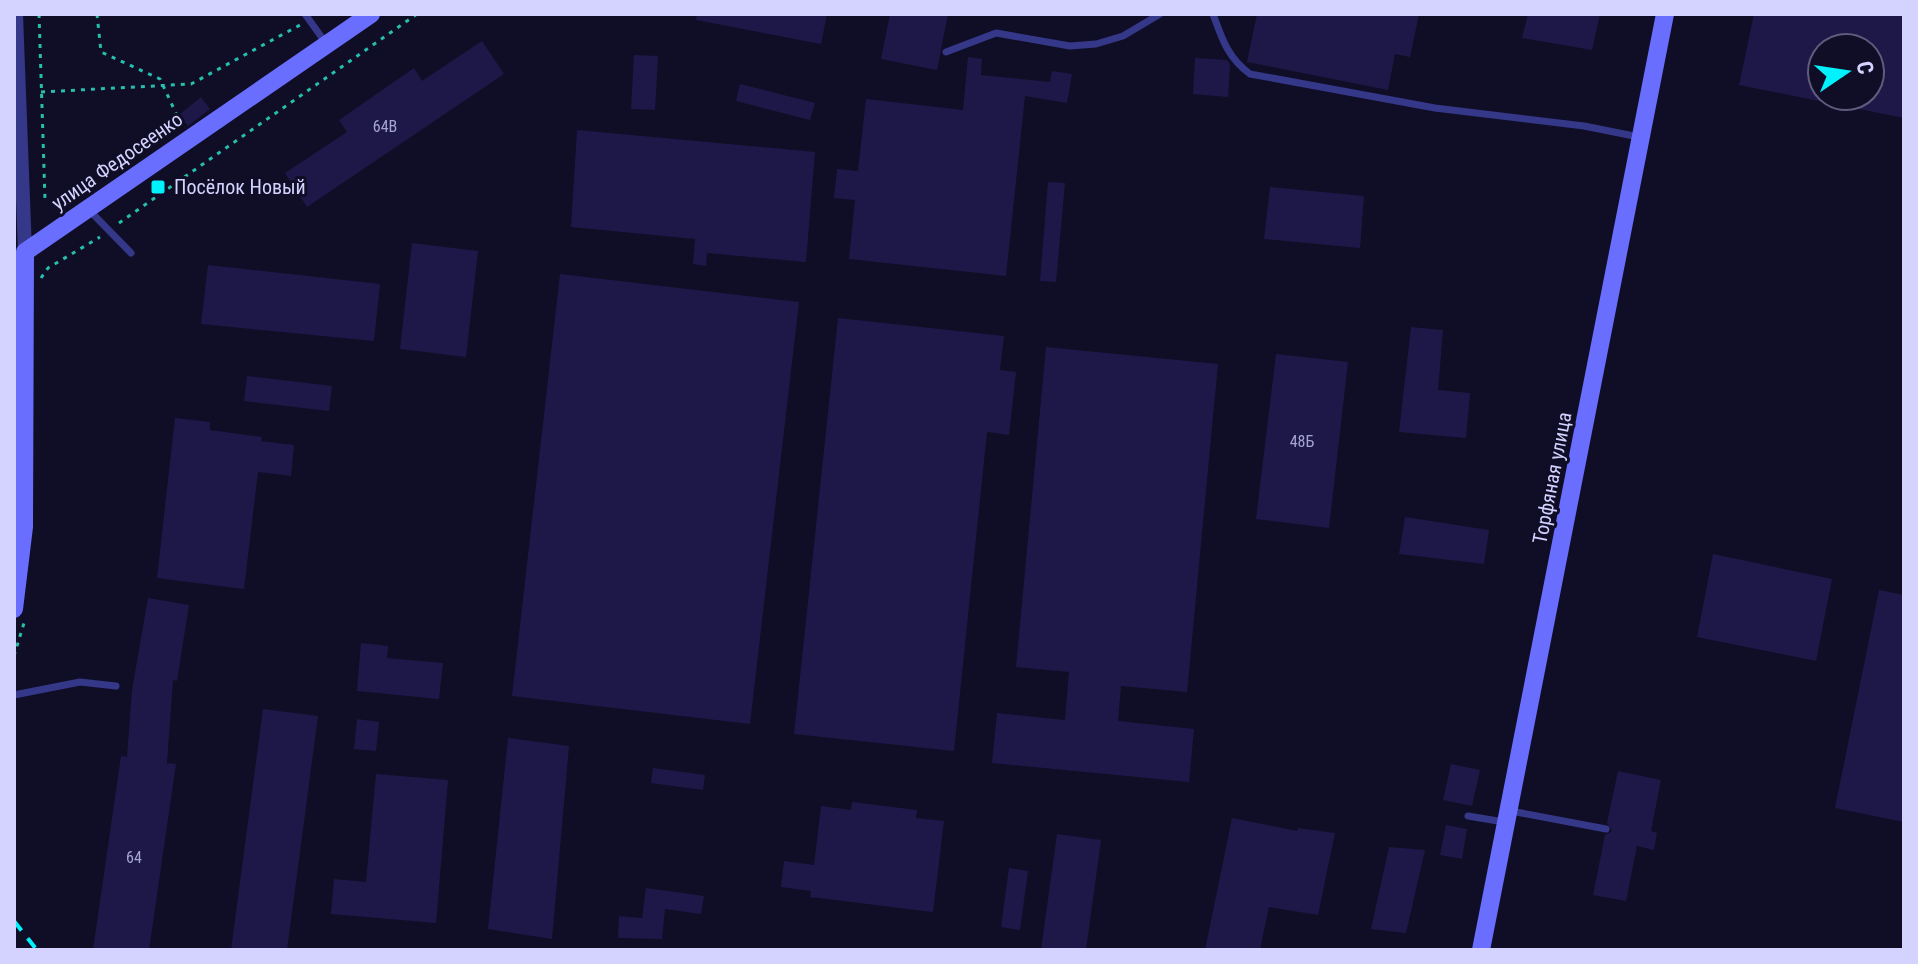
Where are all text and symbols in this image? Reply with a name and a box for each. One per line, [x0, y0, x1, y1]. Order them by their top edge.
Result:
north arrow [1806, 32, 1886, 112]
text: С [1851, 59, 1879, 77]
street label: улица Федосеенко [47, 107, 187, 215]
house number: 64В [373, 117, 397, 136]
place label: Посёлок Новый [174, 175, 306, 199]
marker: Посёлок Новый [149, 178, 167, 196]
street label: Торфяная улица [1527, 410, 1577, 546]
house number: 48Б [1290, 432, 1315, 451]
house number: 64 [126, 848, 142, 867]

